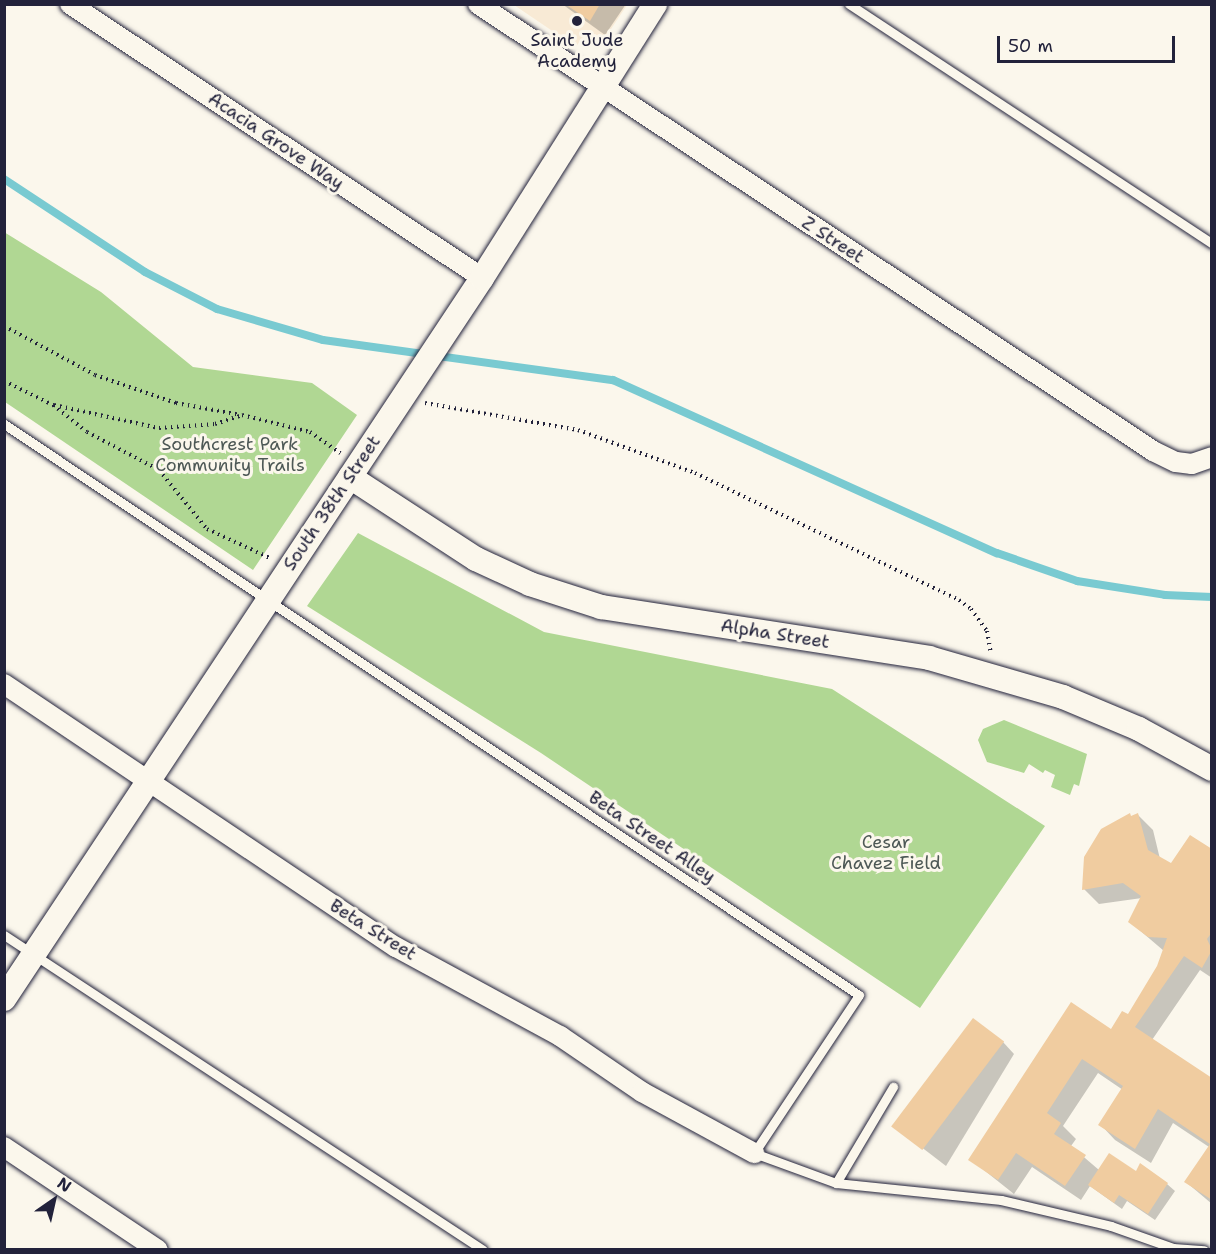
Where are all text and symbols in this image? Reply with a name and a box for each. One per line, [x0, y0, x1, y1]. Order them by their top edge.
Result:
marker: Saint Jude Academy [570, 14, 584, 28]
scale bar [1000, 24, 1178, 62]
place label: Saint Jude Academy [530, 30, 624, 72]
text: 50 m [1008, 34, 1053, 58]
street label: Acacia Grove Way [204, 88, 348, 194]
street label: Z Street [798, 212, 868, 268]
street label: South 38th Street [279, 431, 385, 575]
park label: Southcrest Park Community Trails [155, 434, 305, 476]
street label: Alpha Street [719, 615, 831, 653]
street label: Beta Street Alley [585, 787, 719, 887]
park label: Cesar Chavez Field [831, 832, 941, 874]
street label: Beta Street [326, 895, 420, 965]
north arrow [24, 1170, 84, 1230]
text: N [53, 1172, 75, 1197]

